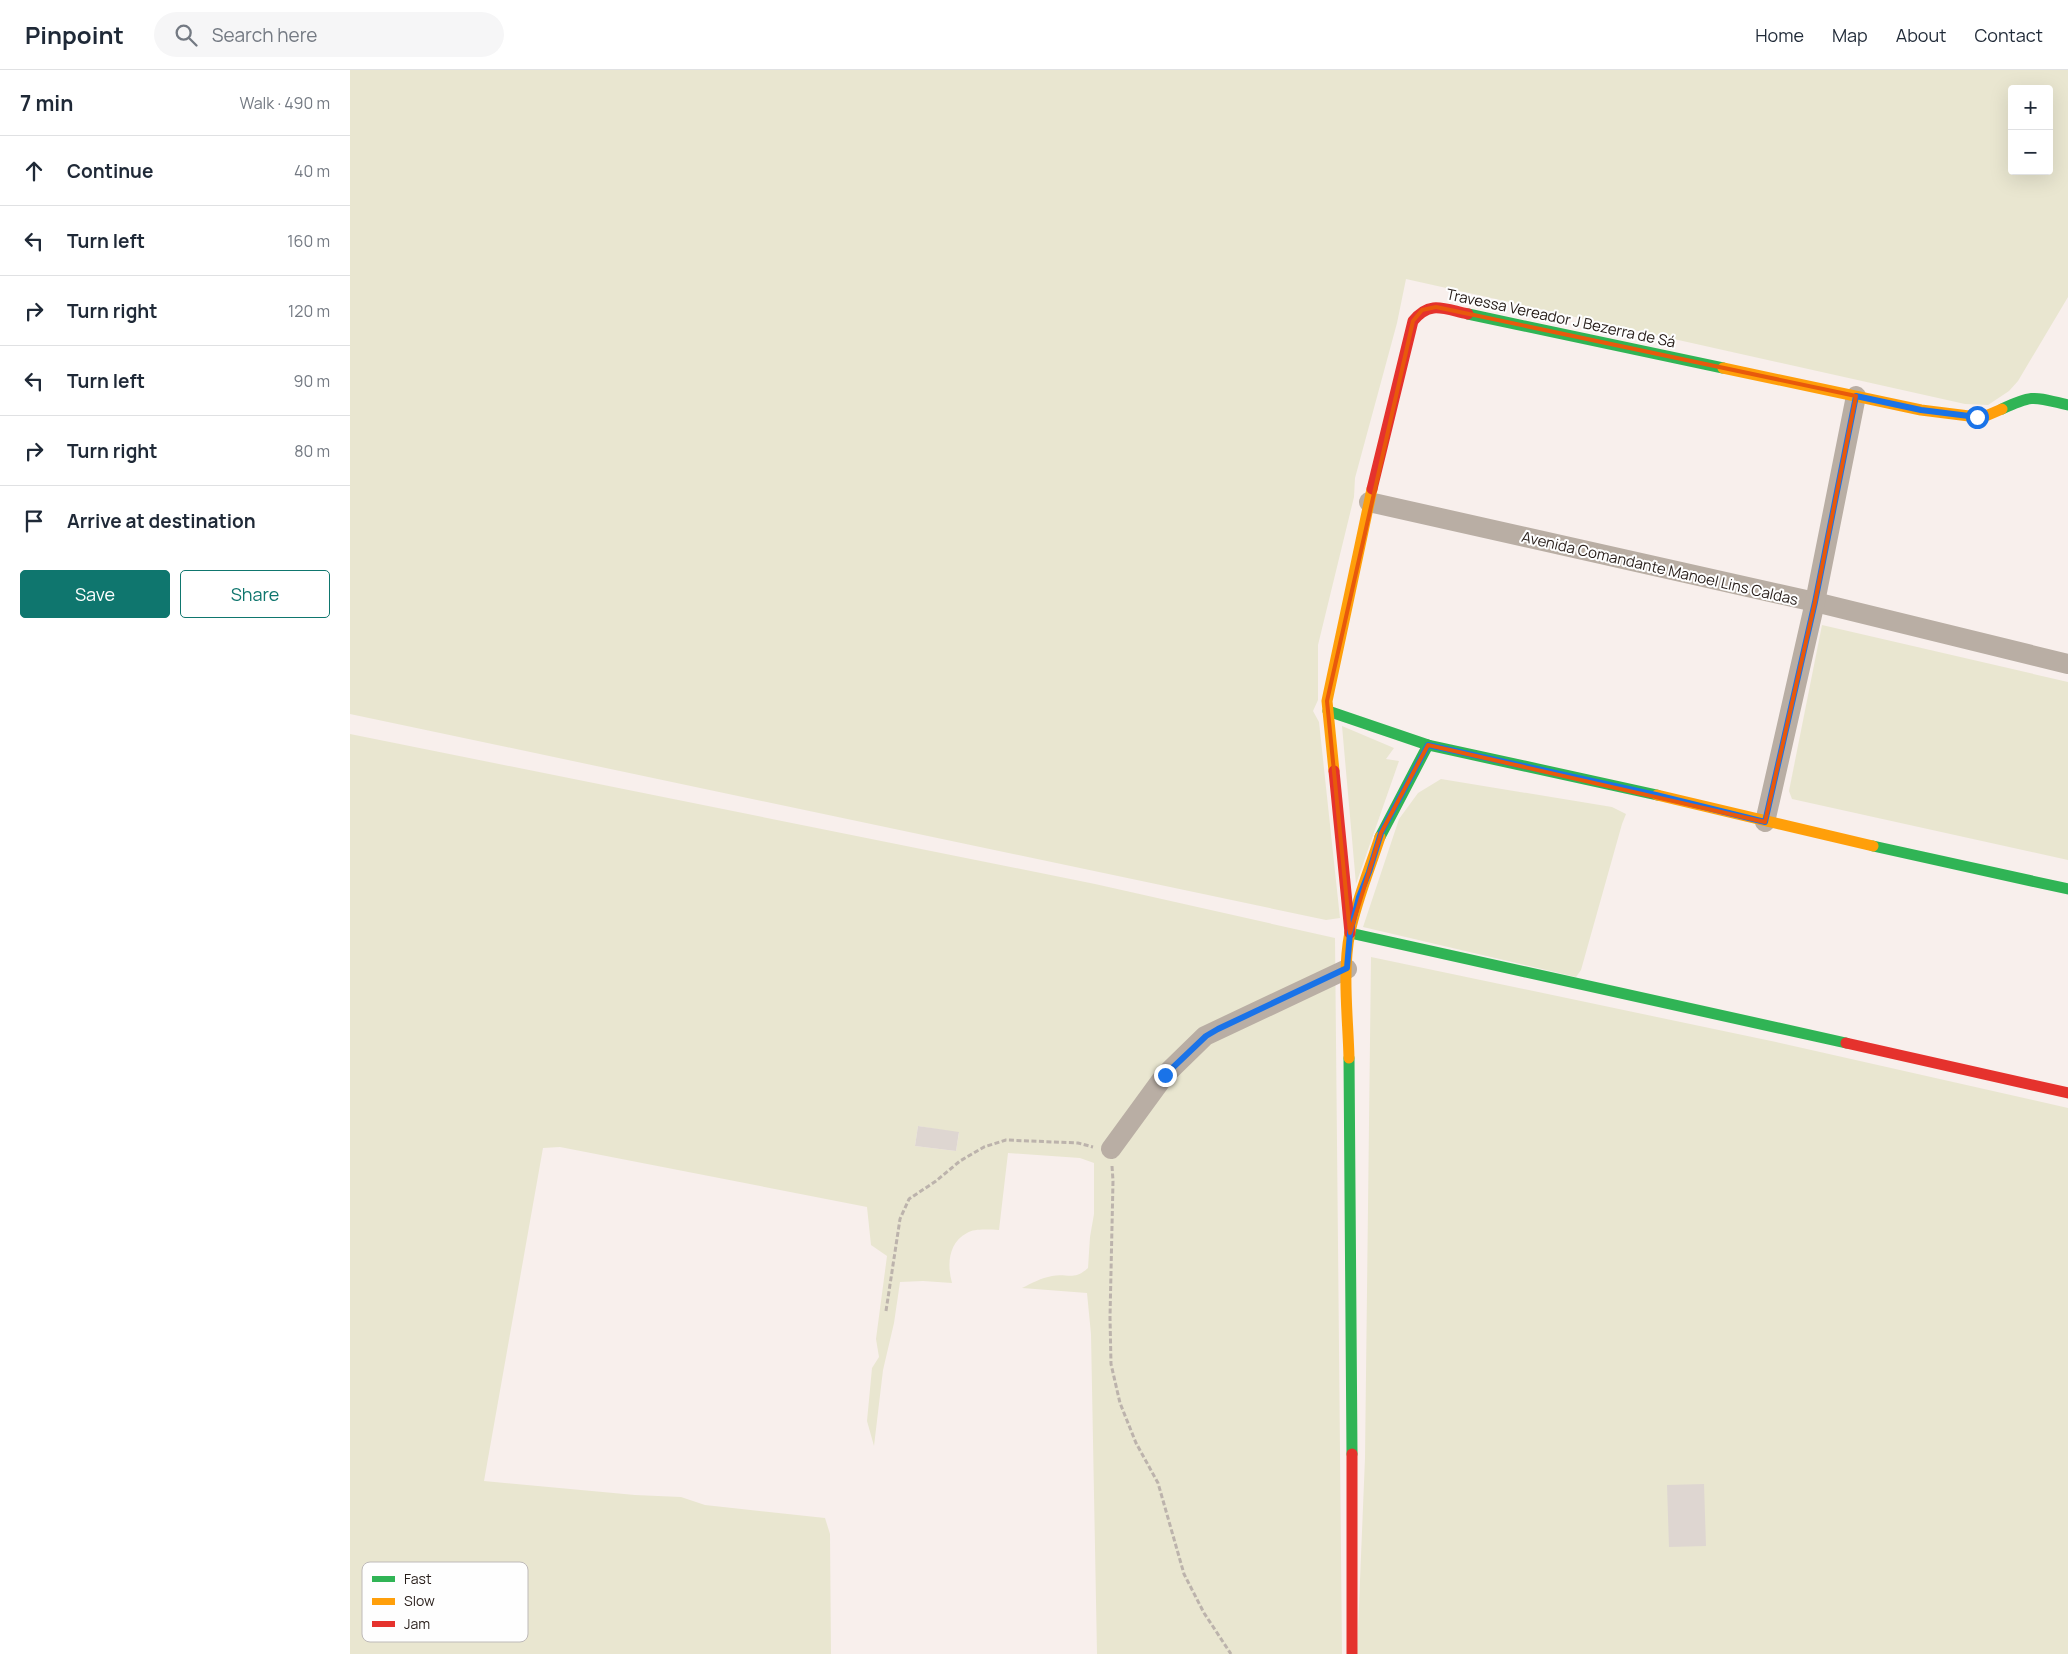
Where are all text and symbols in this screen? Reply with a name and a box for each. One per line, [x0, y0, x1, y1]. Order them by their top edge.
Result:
search box [154, 12, 504, 57]
text: Pinpoint [25, 18, 124, 51]
icon: search [172, 21, 200, 49]
text: Search here [212, 22, 317, 48]
text: Home [1755, 23, 1804, 47]
text: Map [1832, 23, 1868, 47]
text: About [1896, 23, 1946, 47]
text: Contact [1974, 23, 2043, 47]
map controls [2008, 85, 2053, 175]
button: + [2008, 85, 2053, 130]
text: 7 min [20, 89, 73, 117]
text: Walk · 490 m [239, 92, 330, 114]
button: − [2008, 130, 2053, 175]
icon: ahead [20, 157, 48, 185]
text: Continue [67, 158, 153, 184]
text: 40 m [294, 160, 330, 182]
icon: left [20, 227, 48, 255]
text: Turn left [67, 228, 145, 254]
text: 160 m [287, 230, 330, 252]
street label: Travessa Vereador J Bezerra de Sá [1444, 283, 1678, 353]
icon: right [20, 297, 48, 325]
text: Turn right [67, 298, 157, 324]
text: 120 m [288, 300, 330, 322]
icon: left [20, 367, 48, 395]
text: Turn left [67, 368, 145, 394]
text: 90 m [294, 370, 330, 392]
route start [1966, 406, 1989, 429]
icon: right [20, 437, 48, 465]
text: Turn right [67, 438, 157, 464]
text: 80 m [294, 440, 330, 462]
icon: arrive [20, 507, 48, 535]
text: Arrive at destination [67, 508, 256, 534]
street label: Avenida Comandante Manoel Lins Caldas [1520, 526, 1800, 610]
button: Save [20, 570, 170, 618]
button: Share [180, 570, 330, 618]
route end [1154, 1064, 1177, 1087]
legend [362, 1562, 528, 1642]
text: Fast [404, 1569, 432, 1588]
text: Slow [404, 1591, 435, 1610]
text: Jam [404, 1614, 430, 1633]

